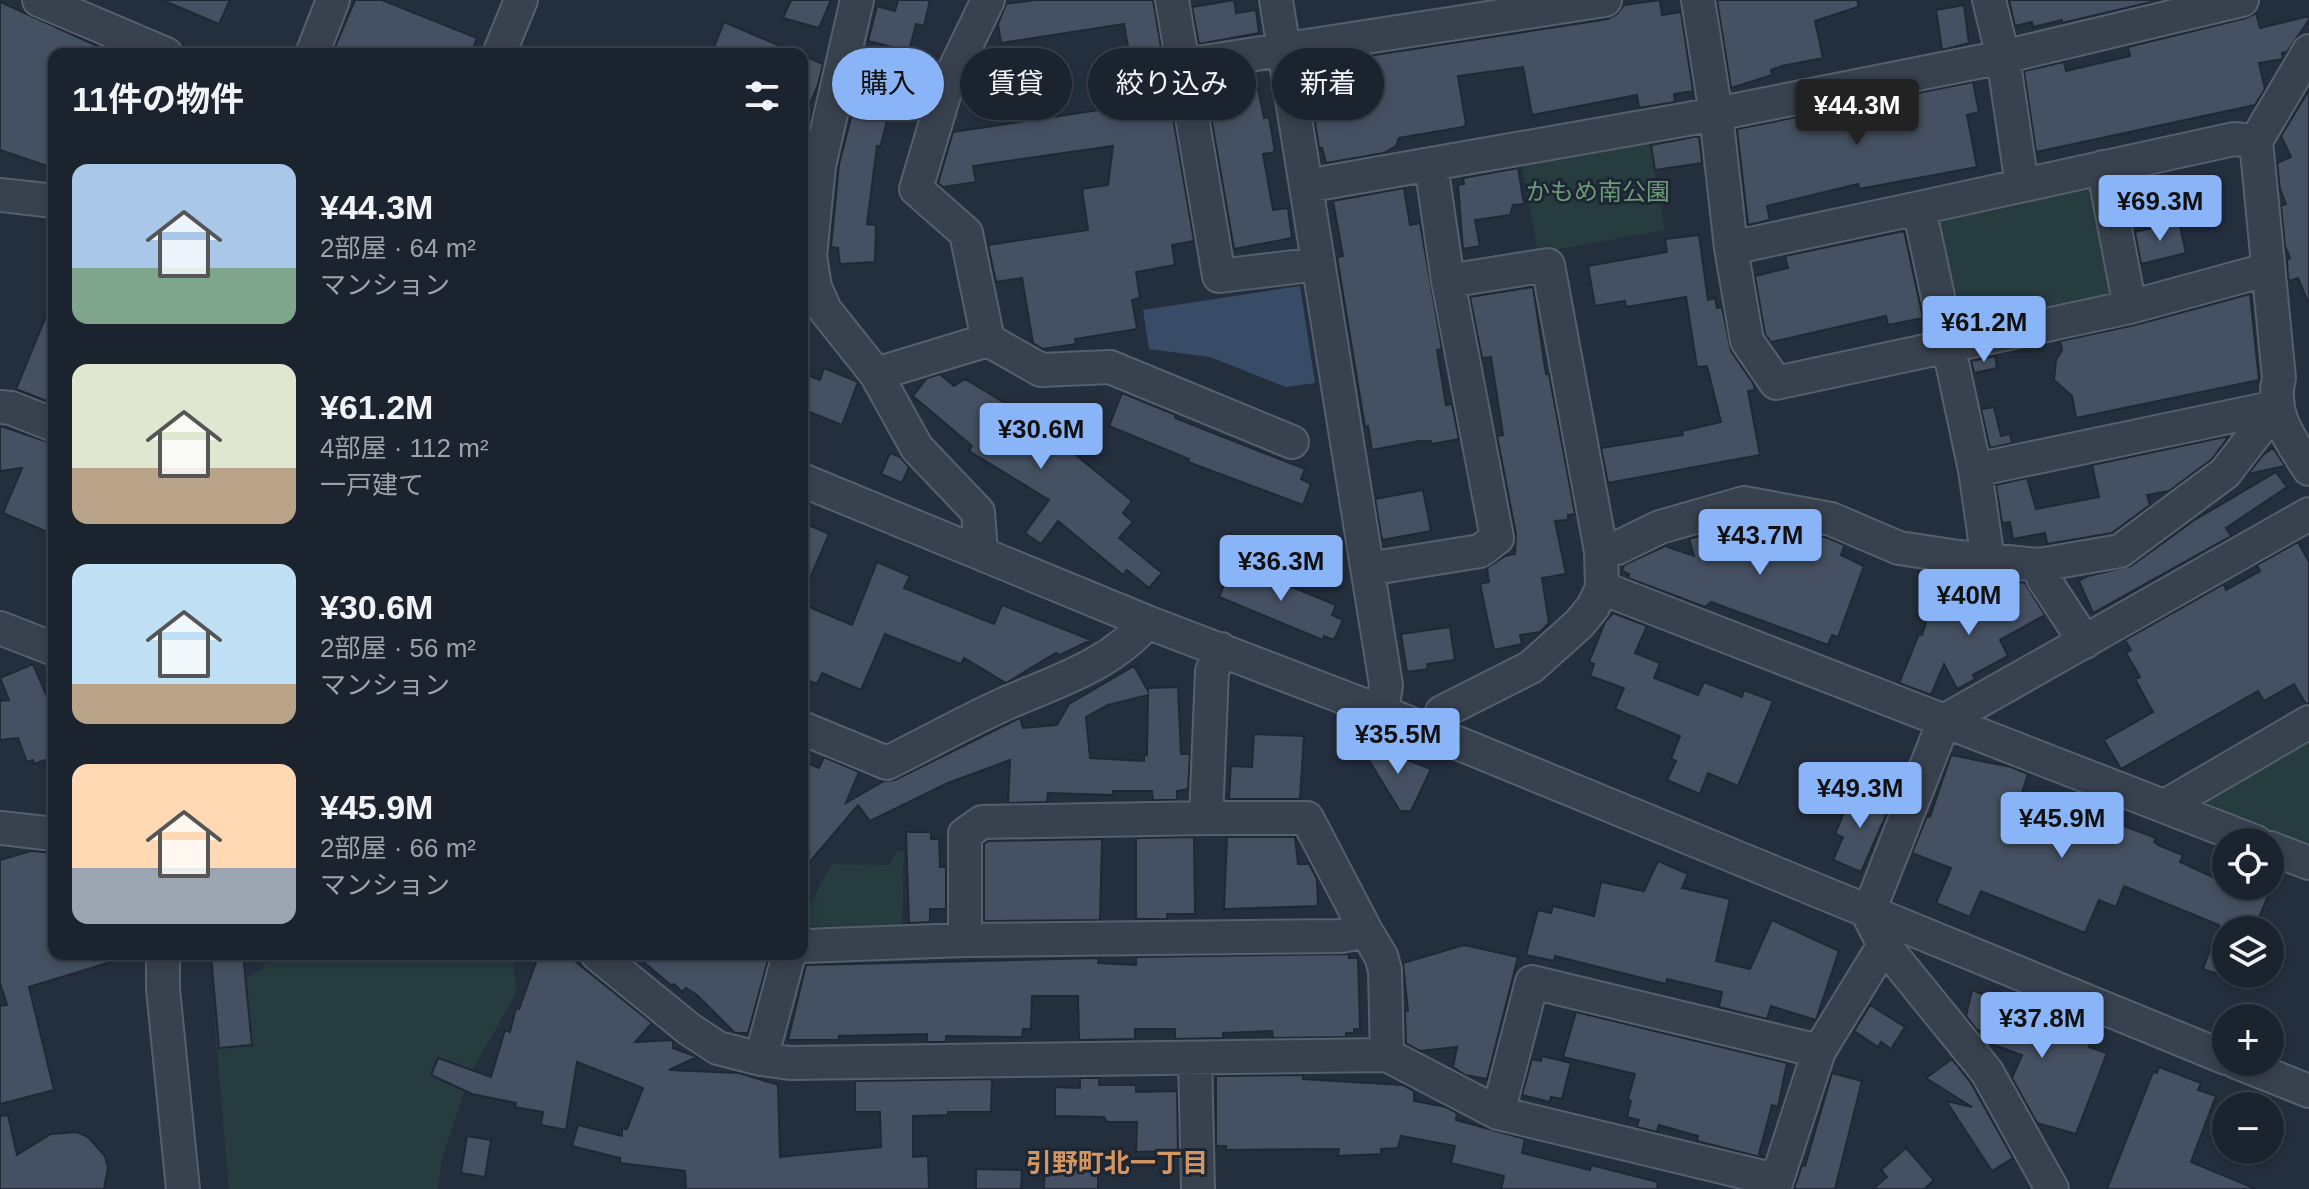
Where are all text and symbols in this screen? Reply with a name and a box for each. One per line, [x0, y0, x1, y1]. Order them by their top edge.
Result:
chip: 購入 [832, 48, 944, 120]
chip: 賃貸 [960, 48, 1072, 120]
chip: 絞り込み [1088, 48, 1256, 120]
chip: 新着 [1272, 48, 1384, 120]
icon: filters [740, 74, 784, 118]
pin: ¥44.3M [1792, 79, 1922, 147]
text: 11件の物件 [72, 80, 244, 118]
text: ¥44.3M [1814, 90, 1900, 120]
pin: ¥69.3M [2095, 175, 2225, 243]
park label: かもめ南公園 [1526, 178, 1670, 205]
text: ¥69.3M [2117, 186, 2203, 216]
text: ¥44.3M [320, 188, 433, 226]
icon: home [136, 196, 232, 292]
text: 2部屋 · 64 m² [320, 233, 476, 263]
text: マンション [320, 270, 450, 300]
pin: ¥61.2M [1919, 296, 2049, 364]
text: ¥61.2M [1941, 307, 2027, 337]
text: ¥61.2M [320, 388, 433, 426]
icon: home [136, 396, 232, 492]
pin: ¥30.6M [976, 403, 1106, 471]
text: ¥30.6M [998, 414, 1084, 444]
text: 4部屋 · 112 m² [320, 433, 489, 463]
text: 一戸建て [320, 470, 424, 500]
pin: ¥43.7M [1695, 509, 1825, 577]
text: ¥43.7M [1717, 520, 1803, 550]
pin: ¥36.3M [1216, 535, 1346, 603]
text: ¥36.3M [1238, 546, 1324, 576]
pin: ¥40M [1922, 569, 2016, 637]
text: ¥40M [1936, 580, 2002, 610]
text: ¥30.6M [320, 588, 433, 626]
icon: home [136, 596, 232, 692]
text: 2部屋 · 56 m² [320, 633, 476, 663]
text: マンション [320, 670, 450, 700]
pin: ¥35.5M [1333, 708, 1463, 776]
text: ¥35.5M [1355, 719, 1441, 749]
pin: ¥49.3M [1795, 762, 1925, 830]
text: ¥49.3M [1817, 773, 1903, 803]
text: ¥45.9M [320, 788, 433, 826]
pin: ¥45.9M [1997, 792, 2127, 860]
icon: home [136, 796, 232, 892]
text: ¥45.9M [2019, 803, 2105, 833]
map controls [2212, 828, 2284, 1164]
button: locate [2212, 828, 2284, 900]
text: 2部屋 · 66 m² [320, 833, 476, 863]
text: マンション [320, 870, 450, 900]
button: layers [2212, 916, 2284, 988]
pin: ¥37.8M [1977, 992, 2107, 1060]
text: ¥37.8M [1999, 1003, 2085, 1033]
button: + [2212, 1004, 2284, 1076]
button: − [2212, 1092, 2284, 1164]
district label: 引野町北一丁目 [1026, 1148, 1208, 1178]

